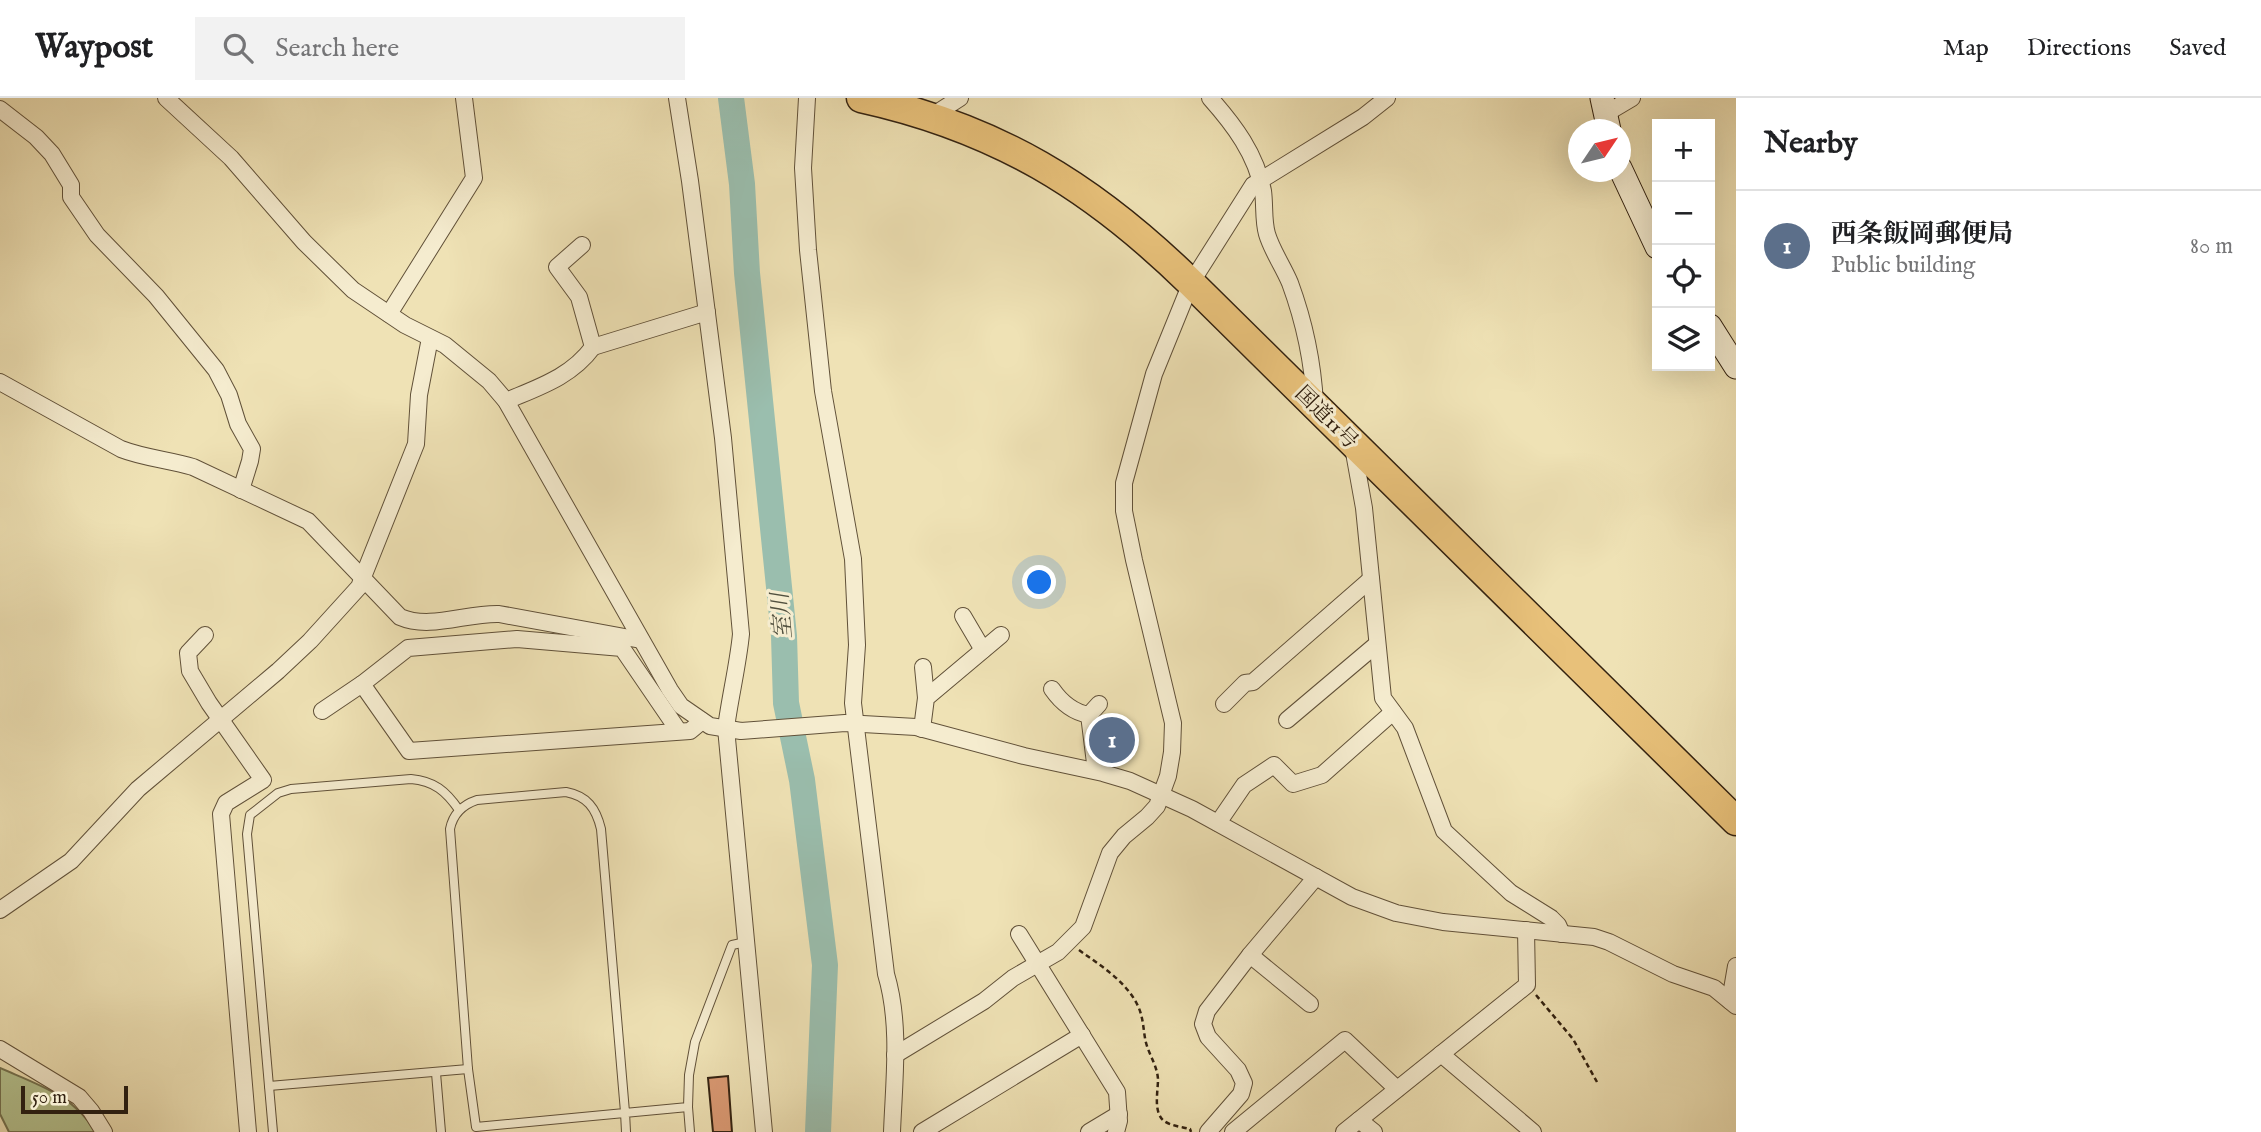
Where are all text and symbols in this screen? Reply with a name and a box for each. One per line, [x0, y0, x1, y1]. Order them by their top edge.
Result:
search box [195, 17, 685, 80]
text: Waypost [35, 27, 153, 69]
icon: search [219, 29, 257, 67]
text: Search here [275, 32, 399, 65]
text: Map [1943, 33, 1989, 64]
text: Directions [2027, 33, 2131, 64]
text: Saved [2169, 33, 2226, 64]
north arrow [1568, 119, 1631, 182]
map controls [1652, 119, 1715, 371]
button: + [1652, 119, 1715, 182]
text: Nearby [1764, 125, 1857, 163]
button: − [1652, 182, 1715, 245]
text: 西条飯岡郵便局 [1831, 218, 2013, 251]
text: 1 [1783, 232, 1791, 261]
text: 80 m [2190, 232, 2233, 261]
button: locate [1652, 245, 1715, 308]
text: Public building [1831, 251, 1975, 280]
button: layers [1652, 308, 1715, 371]
street label: 国道11号 [1289, 381, 1363, 455]
your location [1022, 565, 1056, 599]
water label: 室川 [766, 589, 799, 640]
pin: 1 [1089, 714, 1135, 766]
scale bar [21, 1083, 128, 1115]
text: 50 m [32, 1086, 67, 1110]

